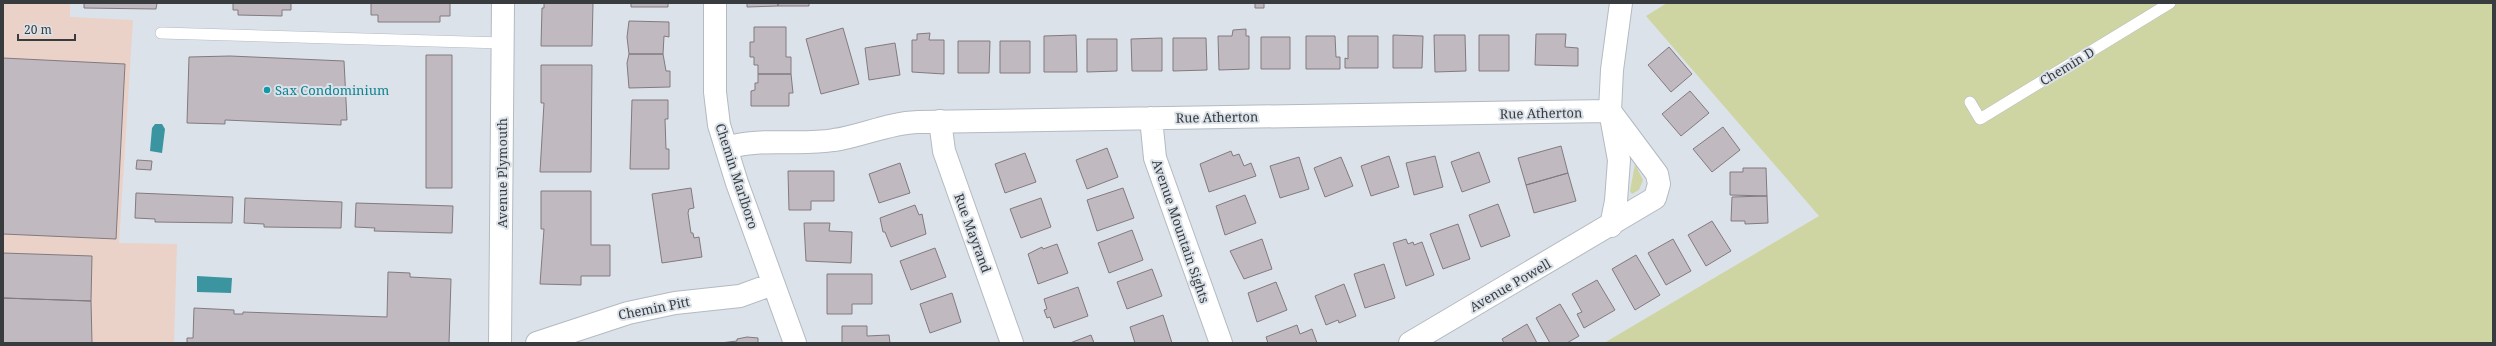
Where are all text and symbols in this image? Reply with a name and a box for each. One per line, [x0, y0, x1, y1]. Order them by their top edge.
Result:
scale bar [18, 16, 75, 42]
text: 20 m [24, 21, 52, 38]
street label: Chemin D [2036, 43, 2098, 89]
place label: Sax Condominium [275, 81, 389, 99]
marker: Sax Condominium [262, 85, 272, 95]
street label: Rue Atherton [1500, 103, 1583, 123]
street label: Rue Atherton [1176, 107, 1259, 127]
street label: Avenue Plymouth [493, 118, 511, 228]
street label: Chemin Marlboro [711, 121, 763, 231]
street label: Avenue Mountain Sights [1148, 157, 1214, 305]
street label: Rue Mayrand [950, 191, 996, 275]
street label: Avenue Powell [1466, 254, 1554, 316]
street label: Chemin Pitt [617, 292, 692, 324]

